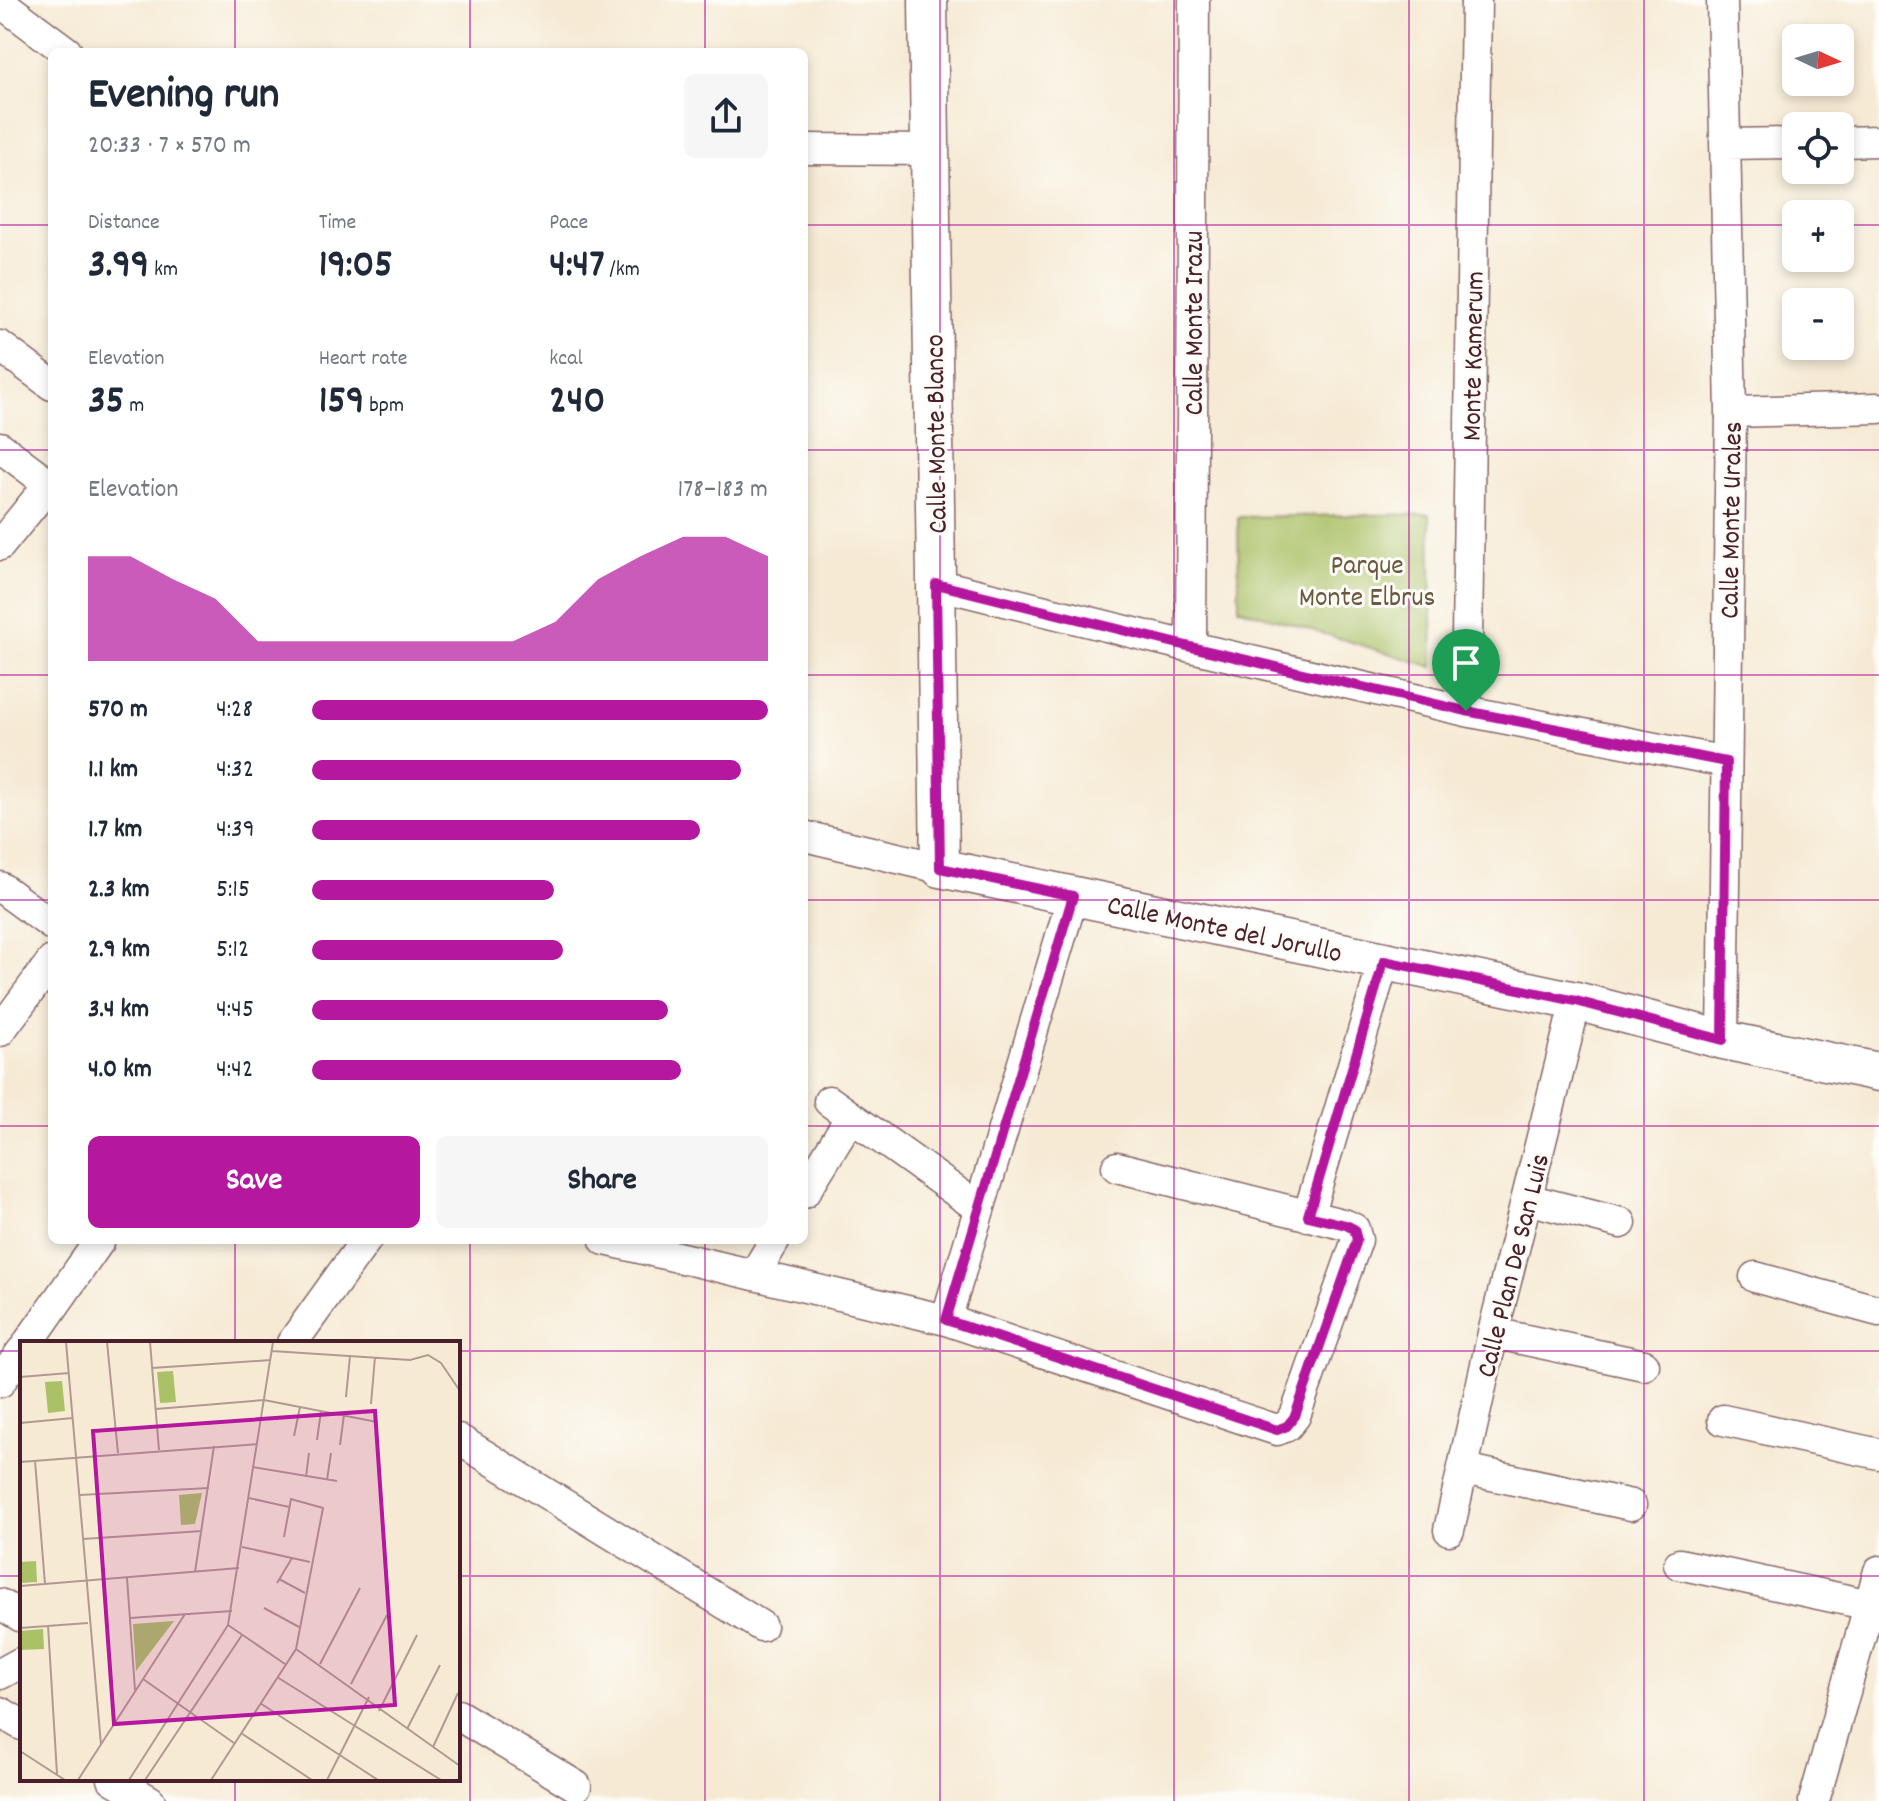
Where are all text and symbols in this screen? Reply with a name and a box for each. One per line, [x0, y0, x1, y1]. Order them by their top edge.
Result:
north arrow [1782, 24, 1854, 96]
map controls [1782, 24, 1854, 360]
text: Evening run [88, 66, 279, 129]
button: share [684, 74, 768, 158]
button: locate [1782, 112, 1854, 184]
text: 20:33 · 7 × 570 m [88, 128, 251, 165]
button: + [1782, 200, 1854, 272]
text: Distance [88, 208, 160, 239]
text: Time [319, 208, 356, 239]
text: Pace [549, 208, 588, 239]
street label: Calle Monte Irazu [1177, 231, 1217, 415]
text: 3.99 [88, 239, 149, 296]
text: 19:05 [319, 239, 393, 296]
text: 4:47 [549, 239, 605, 296]
text: km [149, 255, 178, 286]
text: /km [605, 255, 640, 286]
street label: Monte Kamerum [1455, 271, 1497, 442]
button: − [1782, 288, 1854, 360]
street label: Calle Monte Blanco [917, 334, 961, 534]
text: Elevation [88, 344, 165, 375]
text: Heart rate [319, 344, 408, 375]
text: kcal [549, 344, 583, 375]
text: 35 [88, 375, 124, 432]
text: 159 [319, 375, 364, 432]
text: 240 [549, 375, 605, 432]
text: m [124, 391, 144, 422]
text: bpm [364, 391, 404, 422]
street label: Calle Monte Urales [1712, 421, 1756, 619]
text: Elevation [88, 472, 178, 509]
text: 178–183 m [678, 472, 768, 509]
park label: Parque Monte Elbrus [1299, 548, 1435, 620]
pin [1432, 629, 1500, 711]
icon: arrive [1444, 641, 1488, 685]
text: 570 m [88, 692, 148, 729]
text: 4:28 [216, 692, 253, 729]
text: 1.1 km [88, 752, 138, 789]
text: 4:32 [216, 752, 254, 789]
text: 1.7 km [88, 812, 142, 849]
text: 4:39 [216, 812, 255, 849]
text: 2.3 km [88, 872, 150, 909]
text: 5:15 [216, 872, 250, 909]
street label: Calle Monte del Jorullo [1103, 887, 1345, 976]
text: 2.9 km [88, 932, 150, 969]
text: 5:12 [216, 932, 249, 969]
text: 3.4 km [88, 992, 149, 1029]
text: 4:45 [216, 992, 254, 1029]
text: 4.0 km [88, 1052, 152, 1089]
text: 4:42 [216, 1052, 253, 1089]
button: Save [88, 1136, 420, 1228]
button: Share [436, 1136, 768, 1228]
street label: Calle Plan De San Luis [1469, 1150, 1563, 1382]
inset map [20, 1341, 460, 1781]

